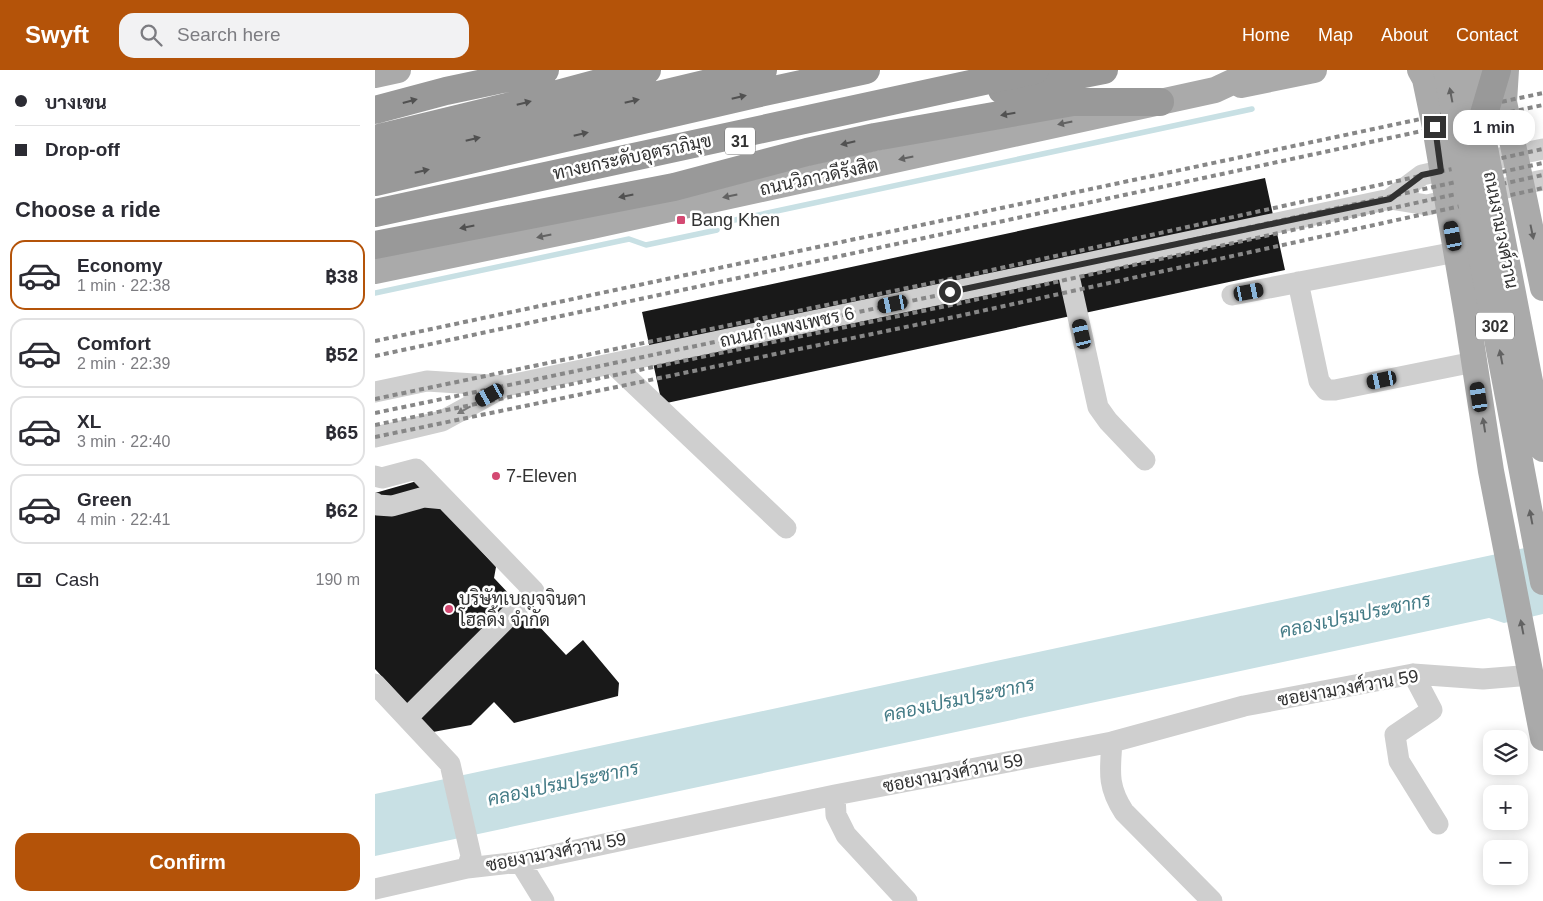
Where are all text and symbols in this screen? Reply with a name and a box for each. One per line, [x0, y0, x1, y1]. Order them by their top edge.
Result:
search box [119, 13, 469, 58]
text: Swyft [25, 21, 89, 48]
icon: search [137, 21, 165, 49]
text: Search here [177, 24, 281, 45]
text: Home [1242, 25, 1290, 45]
text: Map [1318, 25, 1353, 45]
text: About [1381, 25, 1428, 45]
text: Contact [1456, 25, 1518, 45]
one-way arrow [1446, 86, 1454, 102]
text: บางเขน [45, 92, 107, 113]
one-way arrow [732, 93, 747, 101]
one-way arrow [403, 96, 418, 104]
one-way arrow [624, 97, 639, 105]
one-way arrow [517, 99, 532, 107]
one-way arrow [999, 110, 1015, 118]
callout: 1 min [1453, 110, 1535, 144]
route end [1424, 116, 1446, 138]
one-way arrow [1058, 119, 1073, 127]
text: 1 min [1473, 119, 1515, 136]
road number: 31 [725, 128, 755, 154]
street label: ทางยกระดับอุตราภิมุข [551, 129, 714, 186]
one-way arrow [573, 130, 588, 138]
one-way arrow [466, 135, 481, 143]
text: Drop-off [45, 139, 120, 160]
one-way arrow [840, 139, 855, 147]
street label: ถนนวิภาวดีรังสิต [757, 152, 880, 199]
one-way arrow [899, 154, 914, 162]
one-way arrow [415, 167, 430, 175]
street label: ถนนงามวงศ์วาน [1480, 169, 1525, 290]
one-way arrow [619, 192, 634, 200]
one-way arrow [723, 192, 738, 200]
text: Choose a ride [15, 197, 160, 222]
place label: Bang Khen [691, 210, 780, 230]
marker: Bang Khen [675, 214, 687, 226]
car [1442, 220, 1463, 252]
one-way arrow [458, 223, 474, 231]
one-way arrow [1528, 225, 1536, 241]
one-way arrow [536, 232, 552, 240]
icon: car [17, 253, 62, 298]
text: Economy [77, 255, 163, 276]
text: ฿38 [325, 266, 358, 287]
text: 1 min · 22:38 [77, 277, 170, 294]
route start [939, 281, 961, 303]
car [1232, 282, 1265, 302]
car [876, 294, 909, 314]
street label: ถนนกำแพงเพชร 6 [718, 303, 856, 351]
road number: 302 [1476, 312, 1514, 340]
car [1071, 318, 1092, 350]
icon: car [17, 331, 62, 376]
text: Comfort [77, 333, 151, 354]
text: ฿52 [325, 344, 358, 365]
one-way arrow [1496, 349, 1504, 365]
text: 2 min · 22:39 [77, 355, 170, 372]
car [1365, 370, 1398, 390]
car [473, 381, 506, 409]
car [1469, 381, 1488, 413]
one-way arrow [457, 405, 470, 414]
icon: car [17, 409, 62, 454]
text: XL [77, 411, 101, 432]
one-way arrow [1479, 416, 1487, 432]
text: ฿65 [325, 422, 358, 443]
text: 3 min · 22:40 [77, 433, 170, 450]
place label: 7-Eleven [506, 466, 577, 486]
marker: 7-Eleven [490, 470, 502, 482]
icon: car [17, 487, 62, 532]
text: Green [77, 489, 132, 510]
text: ฿62 [325, 500, 358, 521]
one-way arrow [1526, 509, 1534, 525]
text: 4 min · 22:41 [77, 511, 170, 528]
icon: cash [15, 566, 43, 594]
text: Cash [55, 569, 99, 590]
text: 190 m [316, 571, 360, 588]
place label: บริษัทเบญจจินดา โฮลดิ้ง จำกัด [458, 588, 586, 630]
water label: คลองเปรมประชากร [1278, 589, 1433, 642]
marker: บริษัทเบญจจินดา โฮลดิ้ง จำกัด [443, 603, 455, 615]
one-way arrow [1517, 619, 1525, 635]
street label: ซอยงามวงศ์วาน 59 [1276, 663, 1420, 710]
water label: คลองเปรมประชากร [882, 673, 1037, 726]
map controls [1483, 730, 1528, 885]
button: layers [1483, 730, 1528, 775]
street label: ซอยงามวงศ์วาน 59 [881, 747, 1025, 796]
water label: คลองเปรมประชากร [486, 757, 641, 810]
button: + [1483, 785, 1528, 830]
street label: ซอยงามวงศ์วาน 59 [484, 826, 628, 875]
button: Confirm [15, 833, 360, 891]
button: − [1483, 840, 1528, 885]

